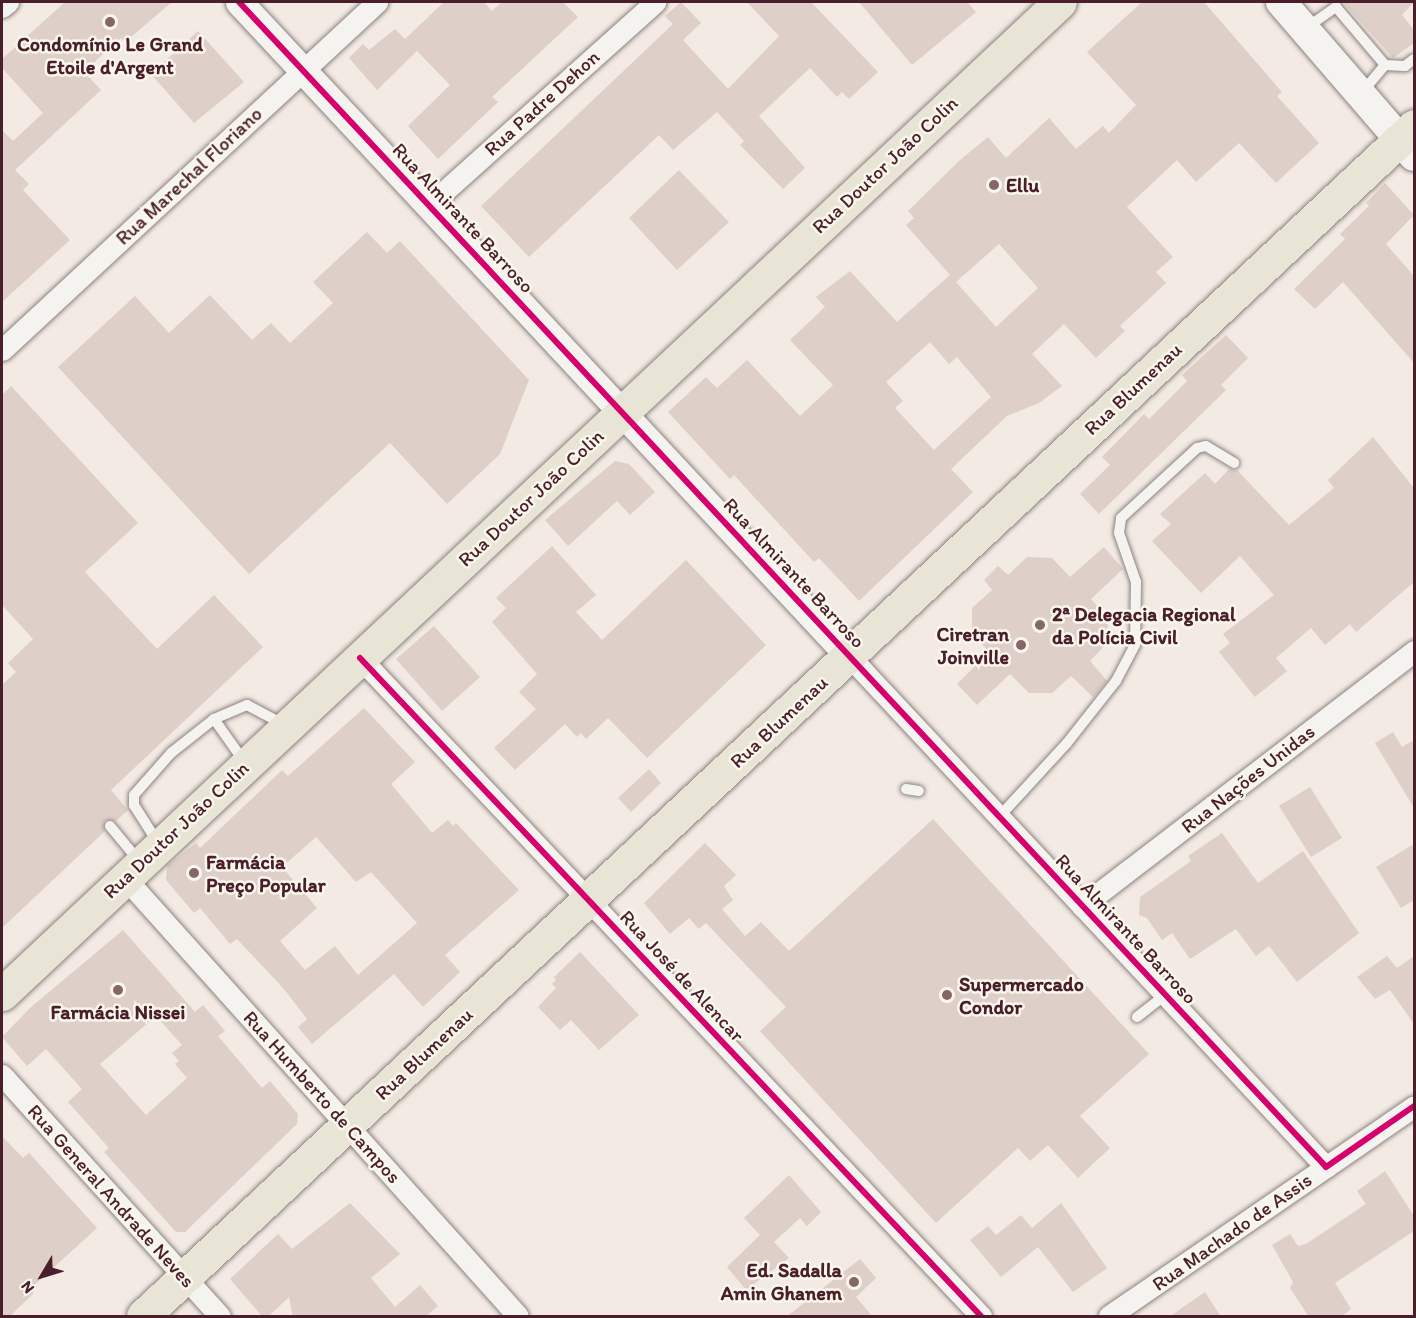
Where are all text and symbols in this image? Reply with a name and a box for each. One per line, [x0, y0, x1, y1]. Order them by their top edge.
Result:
marker: Condomínio Le Grand Etoile d'Argent [103, 15, 117, 29]
place label: Condomínio Le Grand Etoile d'Argent [17, 32, 203, 79]
street label: Rua Padre Dehon [480, 45, 604, 161]
street label: Rua Doutor João Colin [807, 91, 963, 239]
street label: Rua Marechal Floriano [111, 102, 267, 250]
street label: Rua Almirante Barroso [387, 138, 539, 298]
place label: Ellu [1006, 173, 1039, 197]
marker: Ellu [987, 178, 1001, 192]
street label: Rua Blumenau [1079, 337, 1187, 441]
street label: Rua Doutor João Colin [453, 424, 609, 572]
street label: Rua Almirante Barroso [718, 493, 870, 653]
place label: 2ª Delegacia Regional da Polícia Civil [1052, 602, 1235, 649]
marker: 2ª Delegacia Regional da Polícia Civil [1033, 618, 1047, 632]
place label: Ciretran Joinville [936, 622, 1009, 669]
marker: Ciretran Joinville [1014, 638, 1028, 652]
street label: Rua Blumenau [725, 670, 833, 774]
street label: Rua Nações Unidas [1176, 719, 1320, 839]
street label: Rua Doutor João Colin [98, 756, 254, 904]
street label: Rua Almirante Barroso [1050, 849, 1202, 1009]
place label: Farmácia Preço Popular [206, 850, 325, 897]
marker: Farmácia Preço Popular [187, 866, 201, 880]
street label: Rua José de Alencar [615, 905, 749, 1047]
place label: Supermercado Condor [959, 972, 1084, 1019]
marker: Farmácia Nissei [111, 983, 125, 997]
marker: Supermercado Condor [940, 988, 954, 1002]
place label: Farmácia Nissei [51, 1000, 185, 1024]
street label: Rua Blumenau [370, 1002, 478, 1106]
street label: Rua Humberto de Campos [238, 1006, 406, 1188]
street label: Rua General Andrade Neves [22, 1099, 200, 1293]
street label: Rua Machado de Assis [1148, 1168, 1316, 1296]
north arrow [12, 1246, 72, 1306]
place label: Ed. Sadalla Amin Ghanem [720, 1258, 842, 1305]
marker: Ed. Sadalla Amin Ghanem [847, 1275, 861, 1289]

